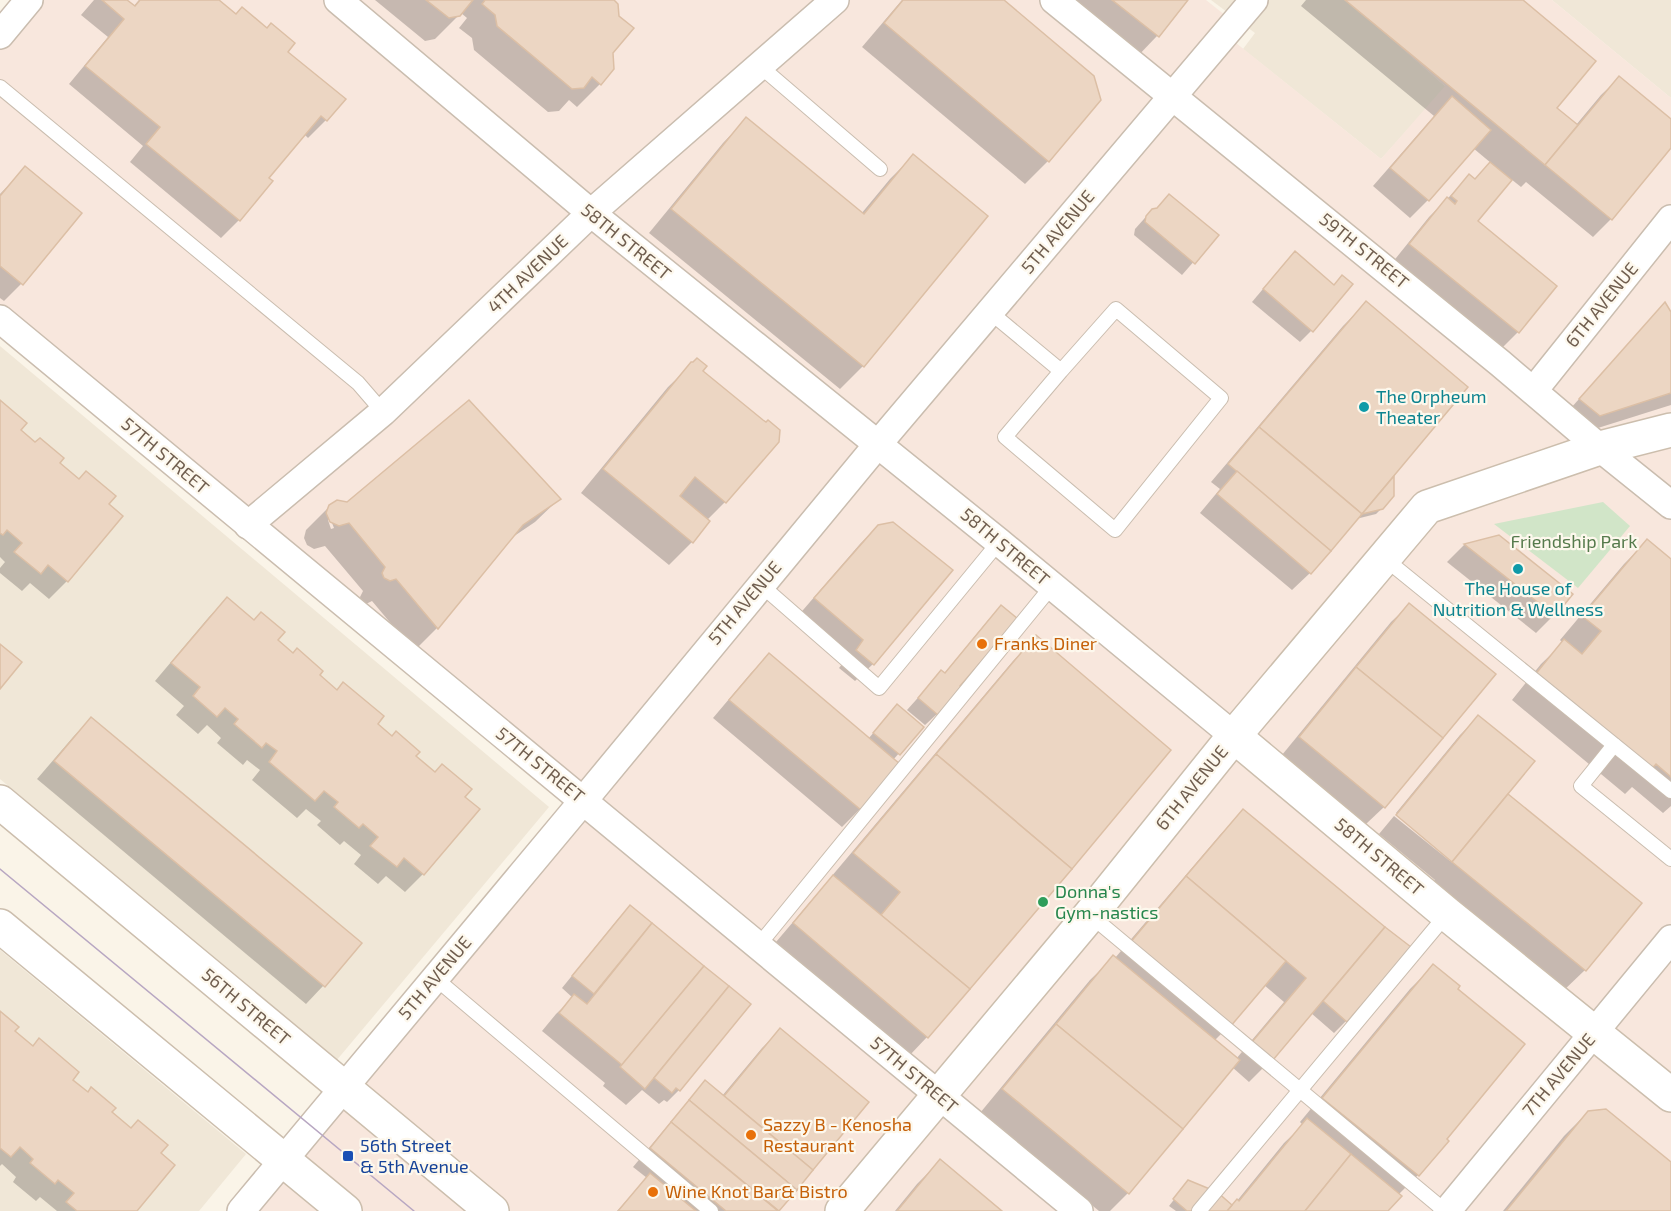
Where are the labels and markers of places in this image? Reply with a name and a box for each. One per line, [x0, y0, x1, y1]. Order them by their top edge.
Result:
place label: The Orpheum Theater [1376, 385, 1486, 428]
marker: The Orpheum Theater [1357, 400, 1371, 414]
marker: The House of Nutrition & Wellness [1511, 562, 1525, 576]
place label: The House of Nutrition & Wellness [1433, 577, 1603, 620]
place label: Franks Diner [994, 632, 1097, 654]
marker: Franks Diner [975, 637, 989, 651]
place label: Donna's Gym-nastics [1055, 880, 1158, 923]
marker: Donna's Gym-nastics [1036, 895, 1050, 909]
place label: Sazzy B - Kenosha Restaurant [763, 1113, 912, 1156]
marker: Sazzy B - Kenosha Restaurant [744, 1128, 758, 1142]
place label: 56th Street & 5th Avenue [360, 1134, 469, 1177]
marker: 56th Street & 5th Avenue [341, 1149, 355, 1163]
place label: Wine Knot Bar& Bistro [665, 1180, 848, 1202]
marker: Wine Knot Bar& Bistro [646, 1185, 660, 1199]

